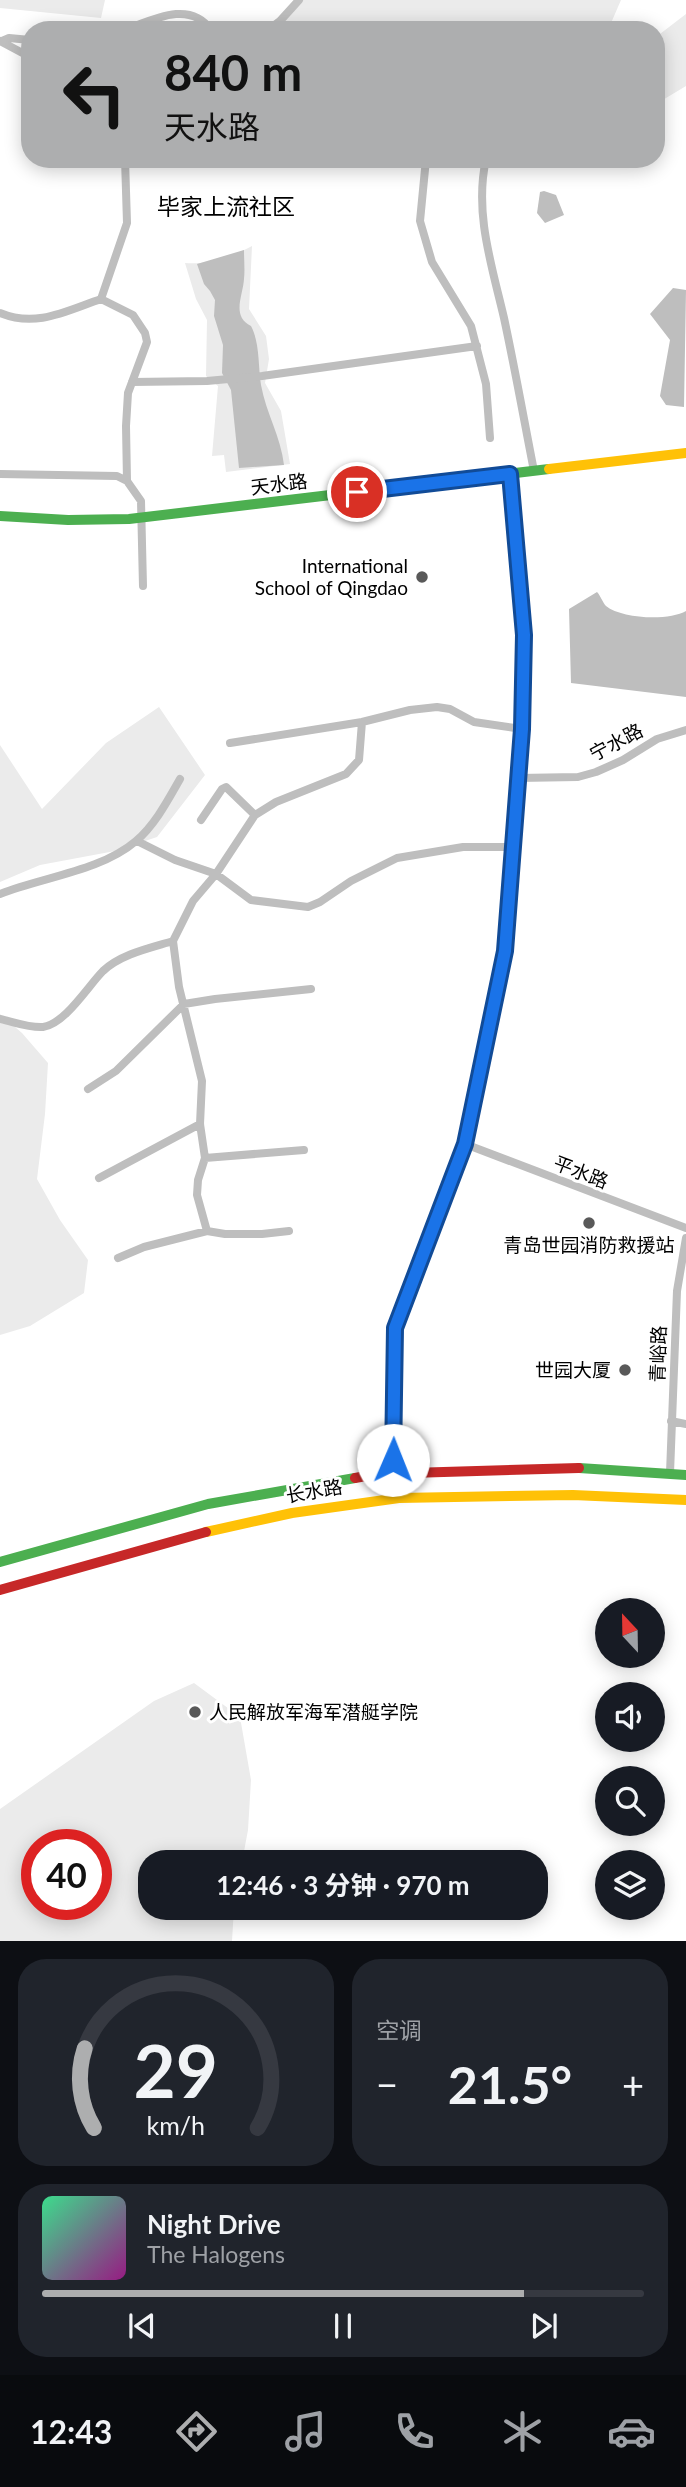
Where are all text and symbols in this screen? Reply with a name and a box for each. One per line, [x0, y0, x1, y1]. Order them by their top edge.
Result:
text: 840 m [164, 43, 302, 101]
icon: left [49, 49, 140, 140]
text: 天水路 [164, 107, 260, 146]
district label: 毕家上流社区 [157, 192, 295, 220]
pin [327, 462, 387, 522]
street label: 天水路 [249, 469, 309, 498]
icon: arrive [338, 473, 376, 511]
place label: International School of Qingdao [255, 554, 408, 599]
marker: International School of Qingdao [414, 569, 430, 585]
street label: 宁水路 [585, 718, 646, 765]
street label: 平水路 [550, 1151, 612, 1192]
marker: 青岛世园消防救援站 [581, 1215, 597, 1231]
place label: 青岛世园消防救援站 [503, 1233, 675, 1256]
street label: 青峪路 [645, 1325, 670, 1383]
place label: 世园大厦 [535, 1358, 611, 1381]
marker: 世园大厦 [617, 1362, 633, 1378]
position arrow [356, 1423, 430, 1497]
street label: 长水路 [284, 1474, 344, 1507]
north arrow [595, 1598, 665, 1668]
map controls [595, 1598, 665, 1920]
button: sound [595, 1682, 665, 1752]
place label: 人民解放军海军潜艇学院 [209, 1700, 418, 1723]
marker: 人民解放军海军潜艇学院 [187, 1704, 203, 1720]
button: search [595, 1766, 665, 1836]
speed limit sign: 40 [21, 1829, 112, 1920]
button: layers [595, 1850, 665, 1920]
text: 12:46 · 3 分钟 · 970 m [216, 1869, 470, 1901]
text: 空调 [376, 2016, 422, 2044]
text: 29 [134, 2027, 218, 2115]
text: 21.5° [448, 2053, 572, 2115]
text: − [376, 2061, 398, 2107]
text: + [622, 2061, 644, 2107]
text: km/h [147, 2110, 205, 2140]
text: Night Drive [147, 2208, 281, 2240]
text: The Halogens [147, 2240, 285, 2268]
icon: previous [123, 2307, 161, 2345]
icon: pause [324, 2307, 362, 2345]
icon: next [525, 2307, 563, 2345]
icon: directions [172, 2407, 221, 2456]
icon: music [281, 2407, 330, 2456]
icon: phone [390, 2407, 439, 2456]
icon: climate [498, 2407, 547, 2456]
icon: car [607, 2407, 656, 2456]
text: 12:43 [30, 2412, 112, 2451]

